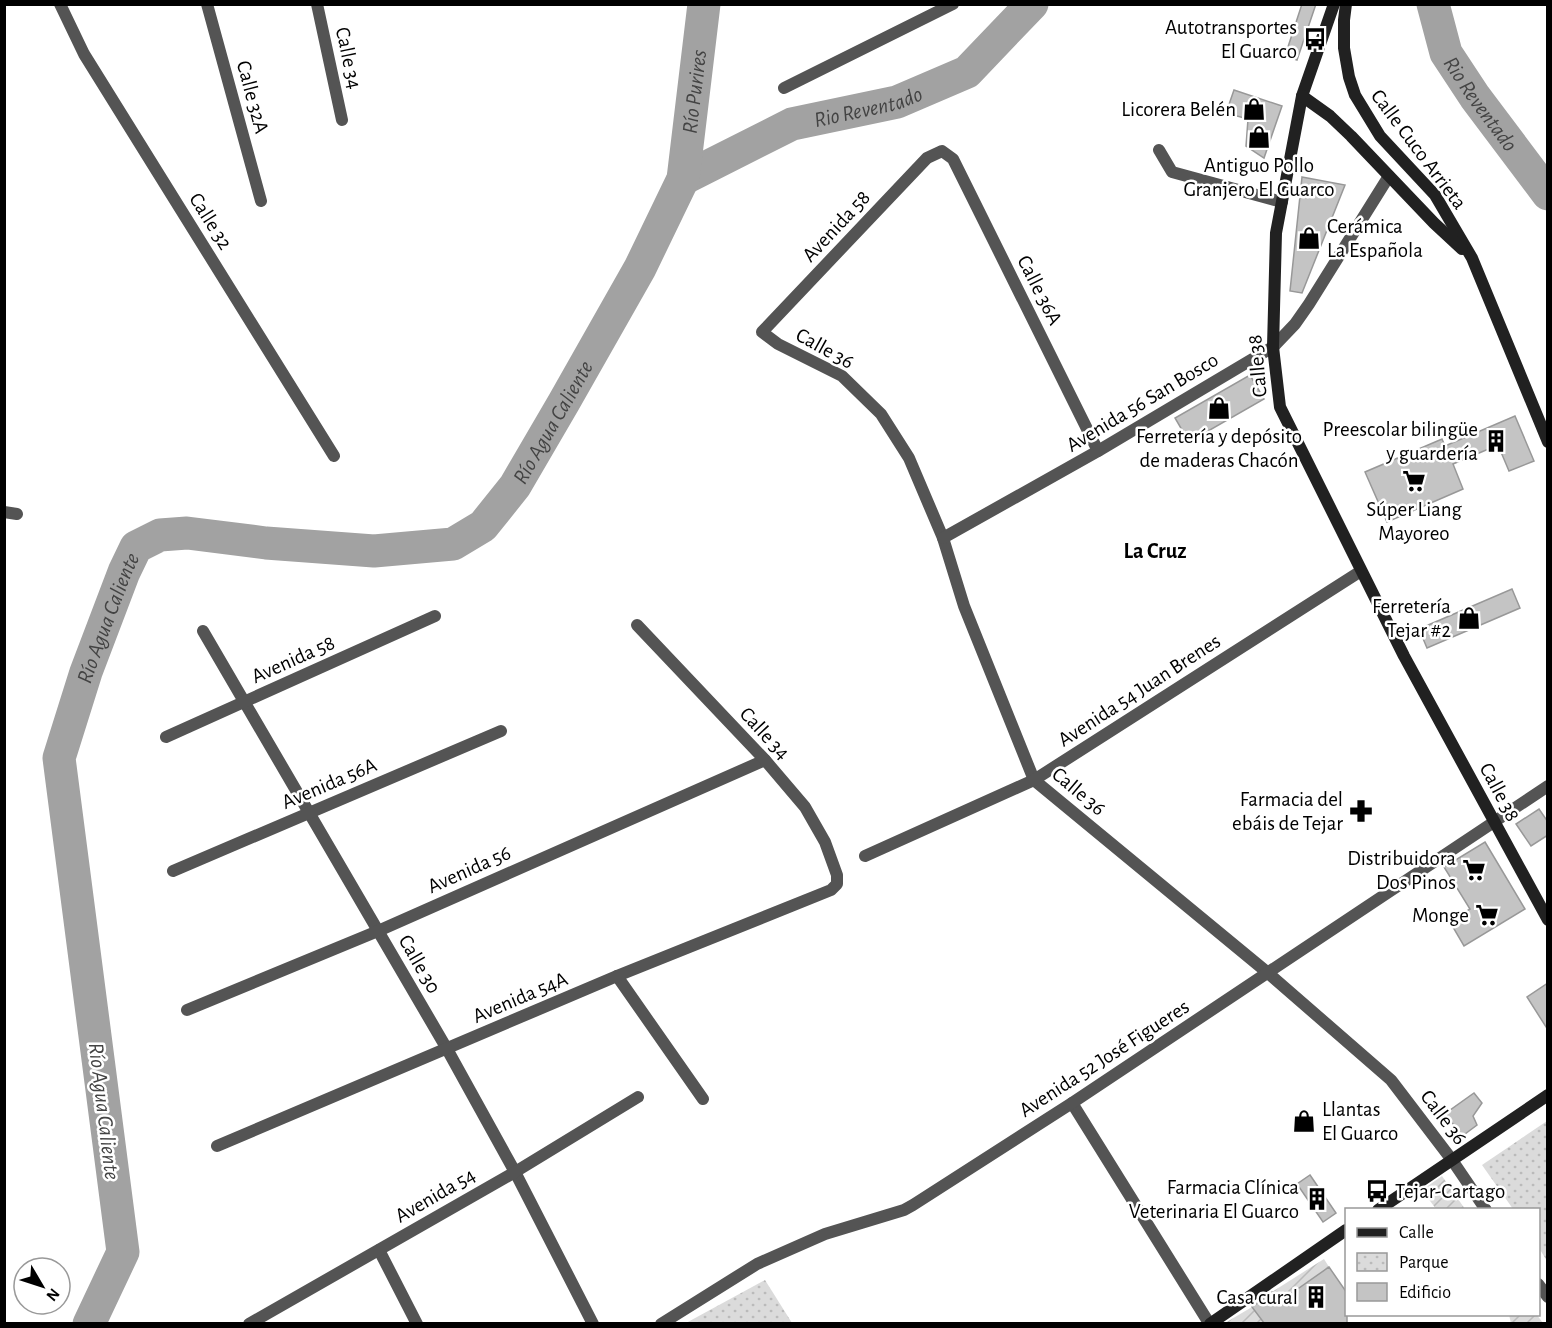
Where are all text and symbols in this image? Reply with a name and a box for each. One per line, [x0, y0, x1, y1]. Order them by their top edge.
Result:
place label: Autotransportes El Guarco [1165, 17, 1297, 62]
street label: Calle 34 [332, 25, 365, 91]
bus stop icon: Autotransportes El Guarco [1302, 26, 1328, 52]
water label: Río Purires [679, 49, 710, 135]
water label: Rio Reventado [1439, 53, 1521, 155]
street label: Calle 32A [233, 58, 272, 136]
water label: Rio Reventado [812, 83, 926, 131]
street label: Calle Cuco Arrieta [1367, 85, 1470, 213]
shop icon: Licorera Belén [1241, 96, 1267, 122]
place label: Licorera Belén [1121, 99, 1236, 120]
shop icon: Antiguo Pollo Granjero El Guarco [1246, 124, 1272, 150]
place label: Antiguo Pollo Granjero El Guarco [1183, 155, 1335, 200]
street label: Avenida 58 [798, 187, 874, 266]
street label: Calle 32 [185, 189, 236, 253]
place label: Cerámica La Española [1327, 216, 1423, 261]
shop icon: Cerámica La Española [1296, 225, 1322, 251]
street label: Calle 36A [1013, 252, 1066, 328]
street label: Calle 36 [792, 324, 857, 373]
street label: Calle 38 [1244, 334, 1271, 398]
street label: Avenida 56 San Bosco [1063, 349, 1222, 456]
water label: Río Agua Caliente [509, 357, 597, 488]
shop icon: Ferretería y depósito de maderas Chacón [1206, 395, 1232, 421]
place label: Preescolar bilingüe y guardería [1323, 419, 1478, 464]
place label: Ferretería y depósito de maderas Chacón [1136, 426, 1302, 471]
building icon: Preescolar bilingüe y guardería [1483, 428, 1509, 454]
supermarket icon: Súper Liang Mayoreo [1401, 468, 1427, 494]
place label: Súper Liang Mayoreo [1366, 499, 1463, 544]
district label: La Cruz [1123, 540, 1187, 562]
water label: Río Agua Caliente [73, 549, 144, 686]
place label: Ferretería Tejar #2 [1372, 596, 1451, 641]
shop icon: Ferretería Tejar #2 [1456, 605, 1482, 631]
street label: Avenida 54 Juan Brenes [1054, 630, 1224, 751]
street label: Avenida 58 [248, 632, 338, 687]
street label: Calle 34 [736, 703, 794, 764]
street label: Avenida 56A [279, 754, 380, 813]
street label: Calle 38 [1476, 760, 1524, 825]
street label: Calle 36 [1048, 763, 1109, 820]
place label: Farmacia del ebáis de Tejar [1232, 789, 1343, 834]
pharmacy icon: Farmacia del ebáis de Tejar [1348, 798, 1374, 824]
street label: Avenida 56 [424, 842, 514, 897]
place label: Distribuidora Dos Pinos [1347, 848, 1456, 893]
supermarket icon: Distribuidora Dos Pinos [1461, 857, 1487, 883]
supermarket icon: Monge [1474, 902, 1500, 928]
place label: Monge [1412, 905, 1469, 926]
street label: Calle 30 [395, 931, 445, 997]
street label: Avenida 54A [470, 968, 571, 1027]
street label: Avenida 52 José Figueres [1015, 996, 1193, 1121]
water label: Río Agua Caliente [85, 1041, 123, 1181]
street label: Calle 36 [1416, 1086, 1471, 1149]
place label: Llantas El Guarco [1322, 1099, 1398, 1144]
shop icon: Llantas El Guarco [1291, 1108, 1317, 1134]
street label: Avenida 54 [392, 1164, 479, 1227]
place label: Farmacia Clínica Veterinaria El Guarco [1129, 1177, 1299, 1222]
bus stop icon: Tejar-Cartago [1364, 1178, 1390, 1204]
place label: Tejar-Cartago [1395, 1181, 1505, 1202]
building icon: Farmacia Clínica Veterinaria El Guarco [1304, 1186, 1330, 1212]
legend [1345, 1208, 1540, 1316]
text: Calle [1399, 1224, 1434, 1242]
text: Parque [1399, 1254, 1448, 1272]
north arrow [12, 1256, 72, 1316]
building icon: Casa cural [1303, 1284, 1329, 1310]
text: Edificio [1399, 1284, 1451, 1302]
text: N [43, 1285, 63, 1304]
place label: Casa cural [1216, 1287, 1298, 1308]

